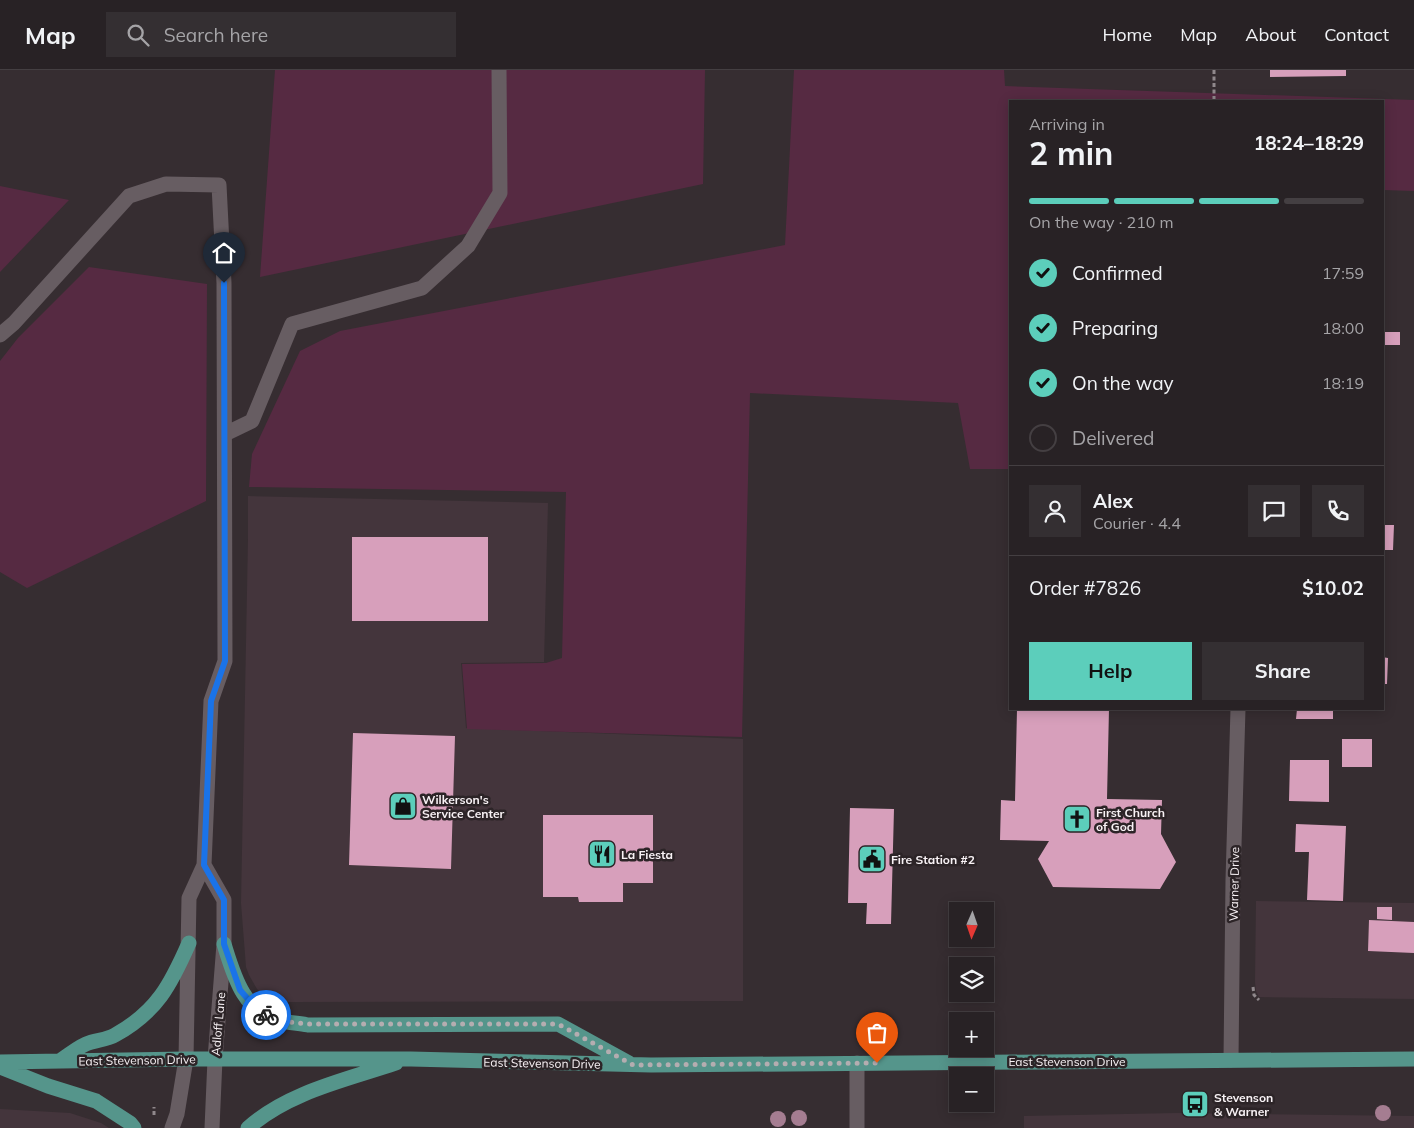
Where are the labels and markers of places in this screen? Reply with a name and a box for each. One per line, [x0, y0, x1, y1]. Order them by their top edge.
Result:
pin [203, 232, 245, 283]
shop icon: Wilkerson's Service Center [388, 791, 418, 821]
place label: Wilkerson's Service Center [422, 792, 505, 821]
church icon: First Church of God [1062, 804, 1092, 834]
place label: First Church of God [1096, 805, 1165, 834]
restaurant icon: La Fiesta [587, 839, 617, 869]
public building icon: Fire Station #2 [857, 844, 887, 874]
place label: La Fiesta [621, 847, 673, 862]
place label: Fire Station #2 [891, 852, 975, 867]
pin [856, 1012, 898, 1063]
bus stop icon: Stevenson & Warner [1180, 1089, 1210, 1119]
place label: Stevenson & Warner [1214, 1090, 1273, 1119]

